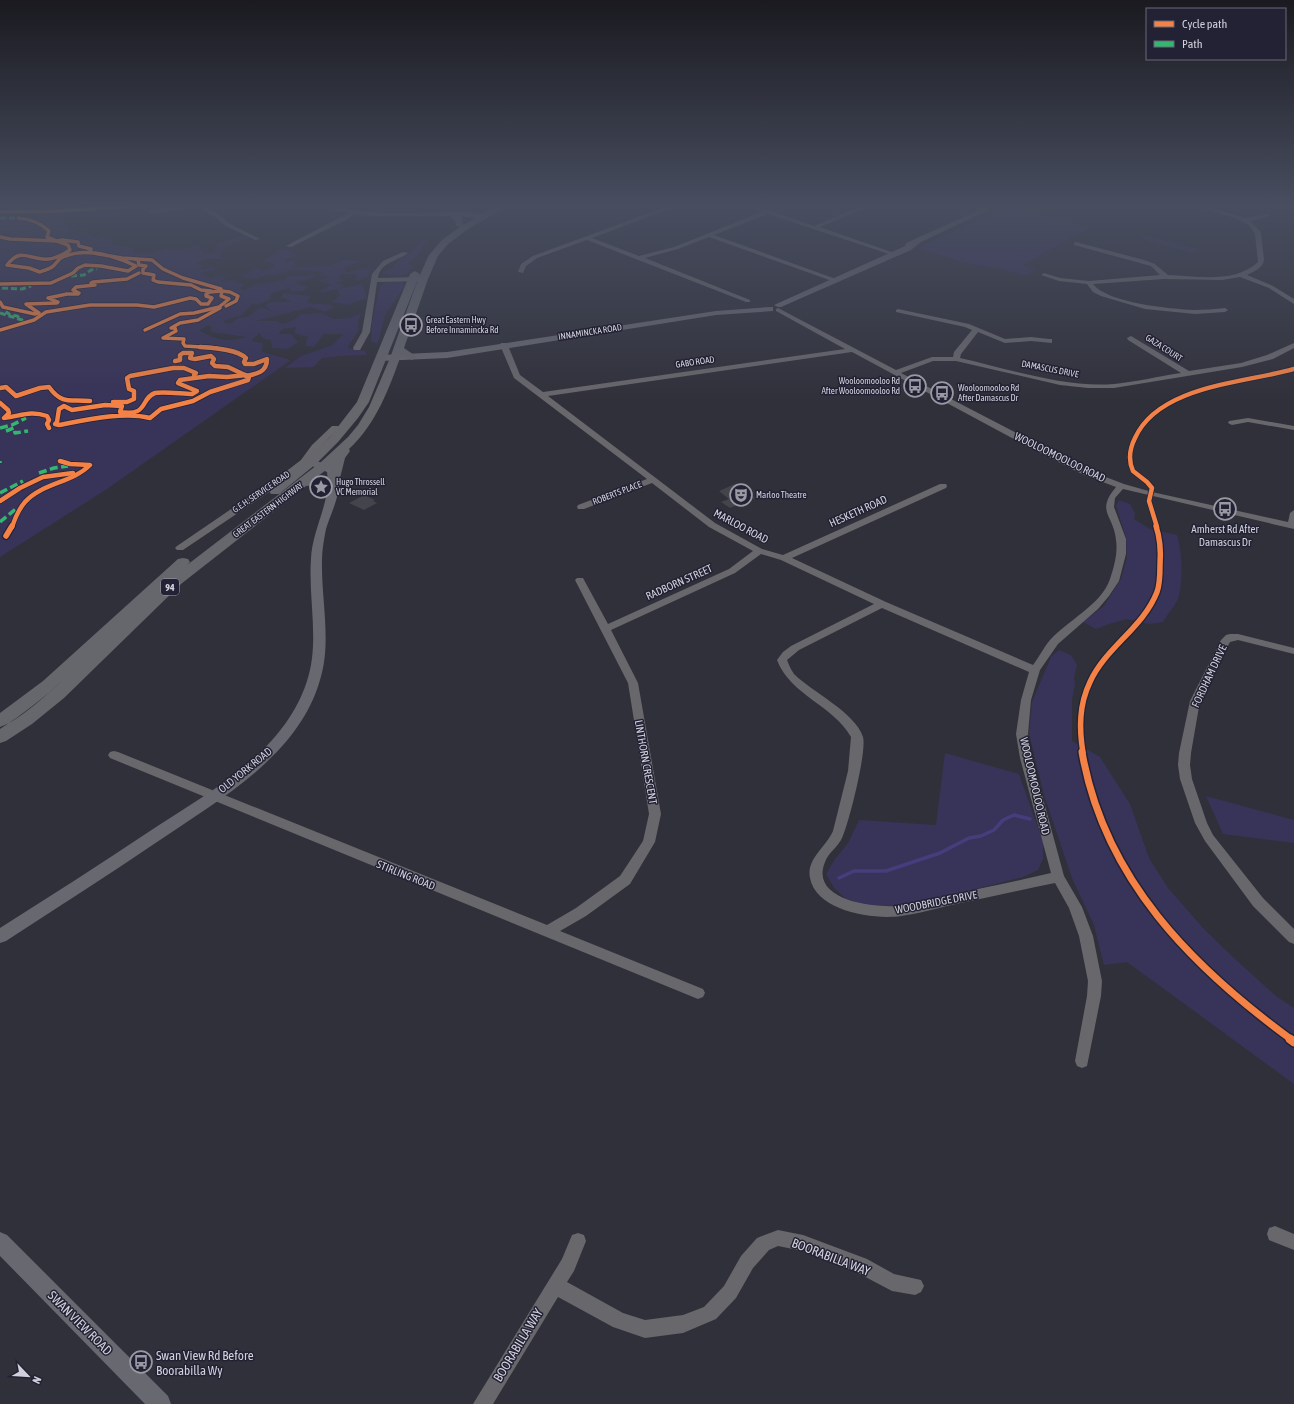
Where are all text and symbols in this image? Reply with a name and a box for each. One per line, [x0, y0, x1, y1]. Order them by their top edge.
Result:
legend [1146, 8, 1286, 60]
text: Cycle path [1182, 17, 1227, 31]
text: Path [1182, 37, 1203, 51]
bus stop icon: Great Eastern Hwy Before Innamincka Rd [398, 312, 424, 338]
place label: Great Eastern Hwy Before Innamincka Rd [426, 315, 499, 335]
street label: INNAMINCKA ROAD [558, 322, 622, 342]
street label: GAZA COURT [1144, 332, 1184, 364]
street label: GABO ROAD [675, 354, 715, 370]
street label: DAMASCUS DRIVE [1021, 359, 1080, 379]
bus stop icon: Wooloomooloo Rd After Wooloomooloo Rd [902, 373, 928, 399]
place label: Wooloomooloo Rd After Wooloomooloo Rd [821, 376, 900, 396]
bus stop icon: Wooloomooloo Rd After Damascus Dr [929, 380, 955, 406]
place label: Wooloomooloo Rd After Damascus Dr [958, 383, 1019, 403]
street label: WOOLOOMOOLOO ROAD [1013, 430, 1107, 484]
street label: G.E.H. SERVICE ROAD [230, 469, 292, 515]
place icon: Hugo Throssell VC Memorial [308, 474, 334, 500]
place label: Hugo Throssell VC Memorial [336, 477, 386, 497]
street label: ROBERTS PLACE [591, 479, 643, 507]
street label: GREAT EASTERN HIGHWAY [231, 480, 305, 540]
theatre icon: Marloo Theatre [728, 482, 754, 508]
place label: Marloo Theatre [756, 490, 807, 500]
street label: HESKETH ROAD [827, 493, 889, 529]
bus stop icon: Amherst Rd After Damascus Dr [1212, 496, 1238, 522]
street label: MARLOO ROAD [712, 507, 770, 545]
place label: Amherst Rd After Damascus Dr [1191, 523, 1259, 548]
street label: RADBORN STREET [644, 562, 714, 602]
road number: 94 [161, 579, 179, 595]
street label: FORDHAM DRIVE [1189, 642, 1229, 709]
street label: LINTHORN CRESCENT [633, 719, 659, 805]
street label: WOOLOOMOOLOO ROAD [1018, 736, 1052, 836]
street label: OLD YORK ROAD [216, 745, 274, 795]
street label: STIRLING ROAD [375, 858, 437, 892]
street label: WOODBRIDGE DRIVE [894, 888, 978, 916]
street label: BOORABILLA WAY [790, 1235, 872, 1279]
street label: SWAN VIEW ROAD [45, 1288, 115, 1358]
street label: BOORABILLA WAY [490, 1306, 546, 1384]
place label: Swan View Rd Before Boorabilla Wy [156, 1348, 254, 1378]
bus stop icon: Swan View Rd Before Boorabilla Wy [128, 1349, 154, 1375]
north arrow [8, 1356, 48, 1396]
text: N [30, 1375, 44, 1386]

